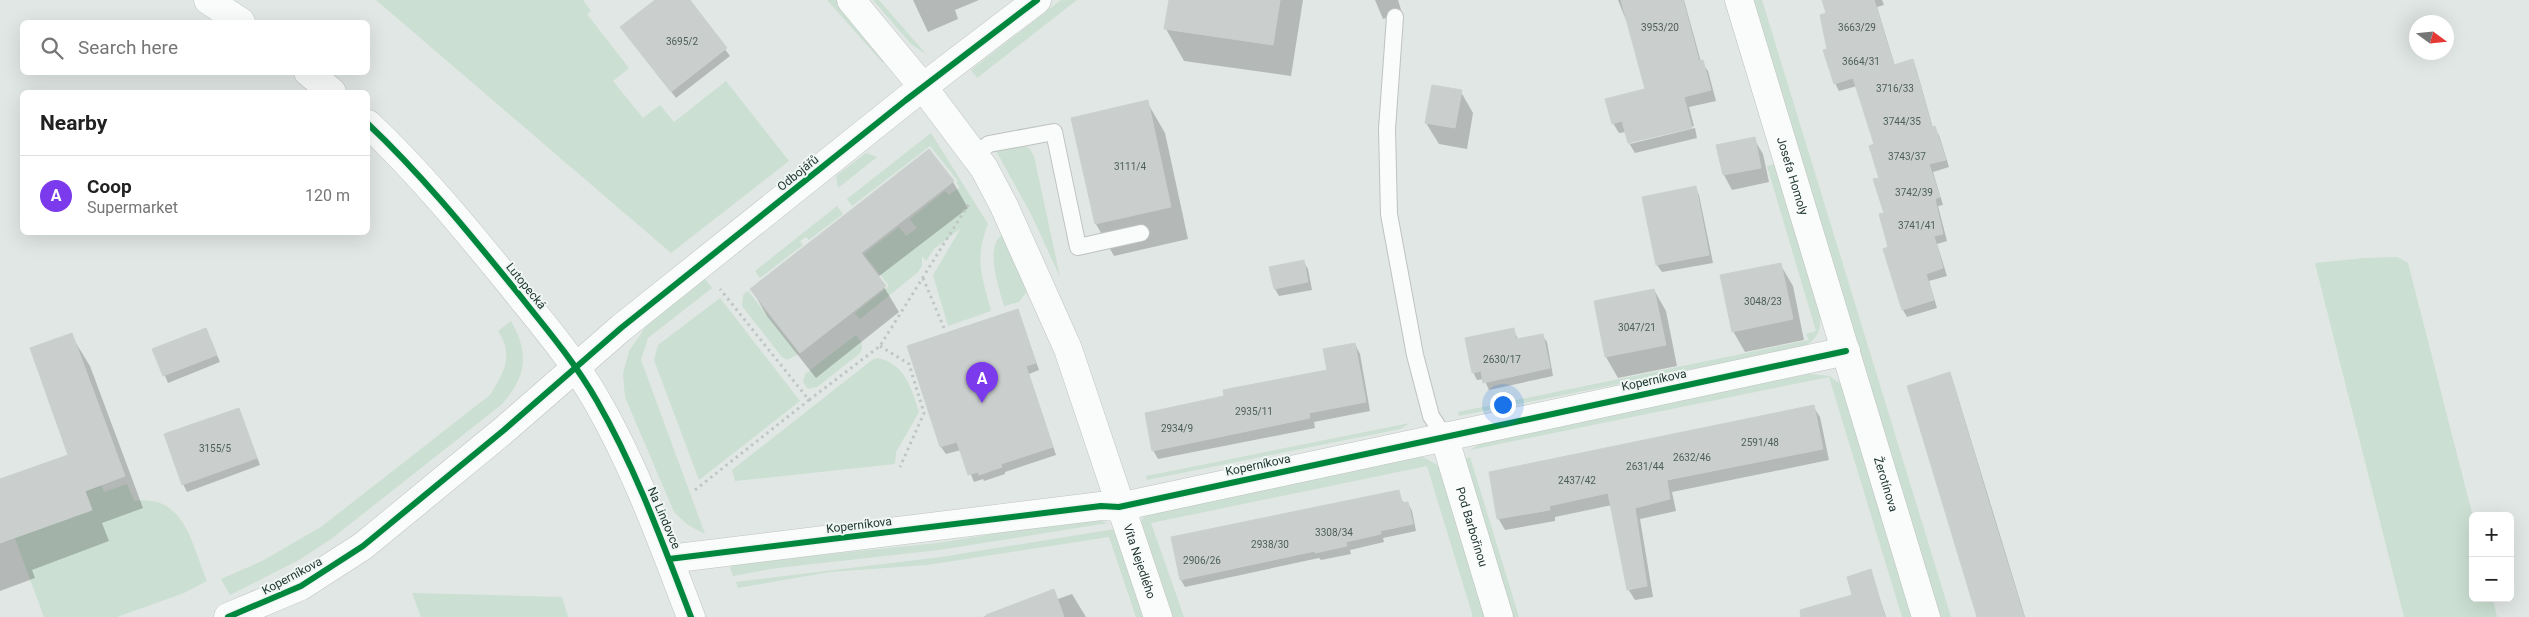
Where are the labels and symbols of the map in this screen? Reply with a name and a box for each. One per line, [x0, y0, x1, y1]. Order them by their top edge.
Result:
north arrow [2409, 15, 2454, 60]
house number: 3953/20 [1641, 22, 1679, 33]
house number: 3663/29 [1838, 22, 1876, 33]
house number: 3695/2 [666, 36, 698, 47]
house number: 3664/31 [1842, 56, 1880, 67]
house number: 3716/33 [1876, 83, 1914, 94]
house number: 3744/35 [1883, 116, 1921, 127]
street label: Josefa Homoly [1774, 135, 1811, 217]
house number: 3743/37 [1888, 151, 1926, 162]
street label: Odbojářů [775, 152, 821, 194]
house number: 3111/4 [1114, 161, 1146, 172]
house number: 3742/39 [1895, 187, 1933, 198]
house number: 3741/41 [1898, 220, 1936, 231]
street label: Lutopecká [503, 260, 549, 312]
house number: 3048/23 [1744, 296, 1782, 307]
house number: 3047/21 [1618, 322, 1656, 333]
house number: 2630/17 [1483, 354, 1521, 365]
pin: A [966, 362, 998, 403]
street label: Koperníkova [1620, 366, 1688, 394]
your location [1490, 392, 1516, 418]
house number: 2935/11 [1235, 406, 1273, 417]
house number: 2934/9 [1161, 423, 1193, 434]
house number: 2591/48 [1741, 437, 1779, 448]
house number: 3155/5 [199, 443, 231, 454]
street label: Koperníkova [1224, 451, 1292, 479]
house number: 2632/46 [1673, 452, 1711, 463]
street label: Žerotínova [1871, 455, 1901, 513]
house number: 2631/44 [1626, 461, 1664, 472]
house number: 2437/42 [1558, 475, 1596, 486]
street label: Na Lindovce [645, 485, 683, 551]
street label: Pod Barbořinou [1453, 485, 1490, 569]
street label: Koperníkova [825, 514, 893, 536]
street label: Víta Nejedlého [1120, 522, 1158, 601]
house number: 3308/34 [1315, 527, 1353, 538]
house number: 2938/30 [1251, 539, 1289, 550]
street label: Koperníkova [260, 554, 324, 598]
house number: 2906/26 [1183, 555, 1221, 566]

